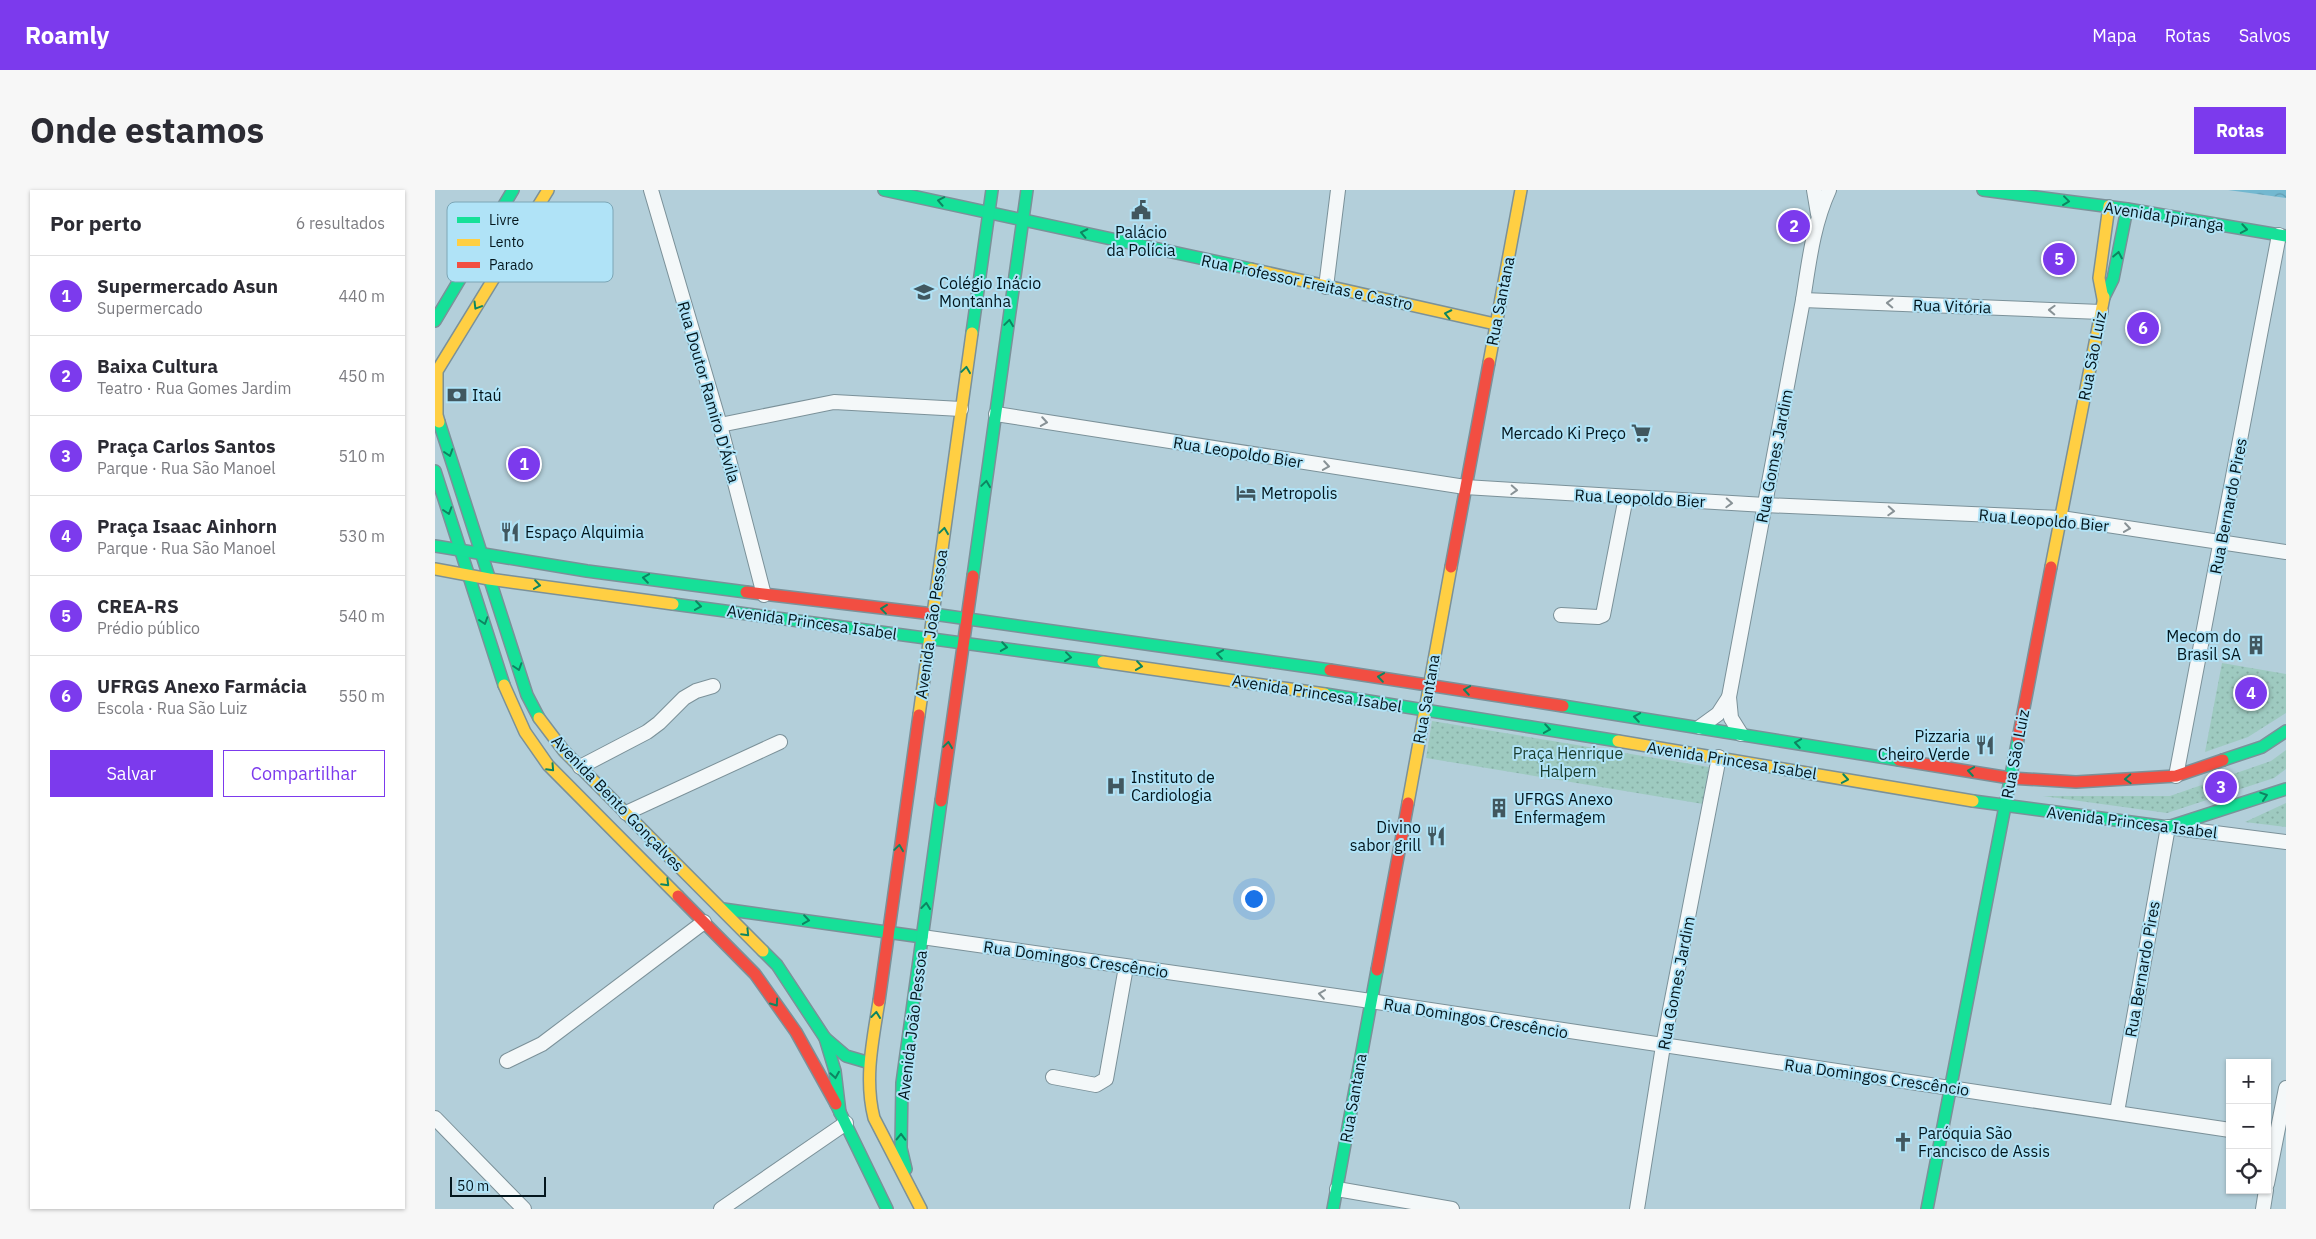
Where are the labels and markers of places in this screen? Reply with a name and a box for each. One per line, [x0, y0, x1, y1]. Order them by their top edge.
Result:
public building icon: Palácio da Polícia [1130, 199, 1152, 221]
pin: 2 [1778, 207, 1810, 245]
place label: Palácio da Polícia [1107, 222, 1176, 260]
pin: 5 [2043, 240, 2075, 278]
place label: Colégio Inácio Montanha [939, 273, 1041, 311]
school or university icon: Colégio Inácio Montanha [913, 281, 935, 303]
pin: 6 [2127, 309, 2159, 347]
bank icon: Itaú [446, 384, 468, 406]
place label: Itaú [472, 385, 502, 405]
supermarket icon: Mercado Ki Preço [1630, 422, 1652, 444]
place label: Mercado Ki Preço [1501, 423, 1626, 443]
pin: 1 [508, 445, 540, 483]
hotel icon: Metropolis [1235, 482, 1257, 504]
place label: Metropolis [1261, 483, 1338, 503]
restaurant icon: Espaço Alquimia [499, 521, 521, 543]
place label: Espaço Alquimia [525, 522, 645, 542]
place label: Mecom do Brasil SA [2166, 626, 2241, 664]
building icon: Mecom do Brasil SA [2245, 634, 2267, 656]
pin: 4 [2235, 674, 2267, 712]
place label: Pizzaria Cheiro Verde [1878, 726, 1970, 764]
restaurant icon: Pizzaria Cheiro Verde [1974, 734, 1996, 756]
place label: Instituto de Cardiologia [1131, 767, 1215, 805]
pin: 3 [2205, 768, 2237, 806]
hospital icon: Instituto de Cardiologia [1105, 775, 1127, 797]
place label: UFRGS Anexo Enfermagem [1514, 789, 1613, 827]
building icon: UFRGS Anexo Enfermagem [1488, 797, 1510, 819]
place label: Divino sabor grill [1350, 817, 1421, 855]
restaurant icon: Divino sabor grill [1425, 825, 1447, 847]
place label: Paróquia São Francisco de Assis [1918, 1123, 2050, 1161]
church icon: Paróquia São Francisco de Assis [1892, 1131, 1914, 1153]

